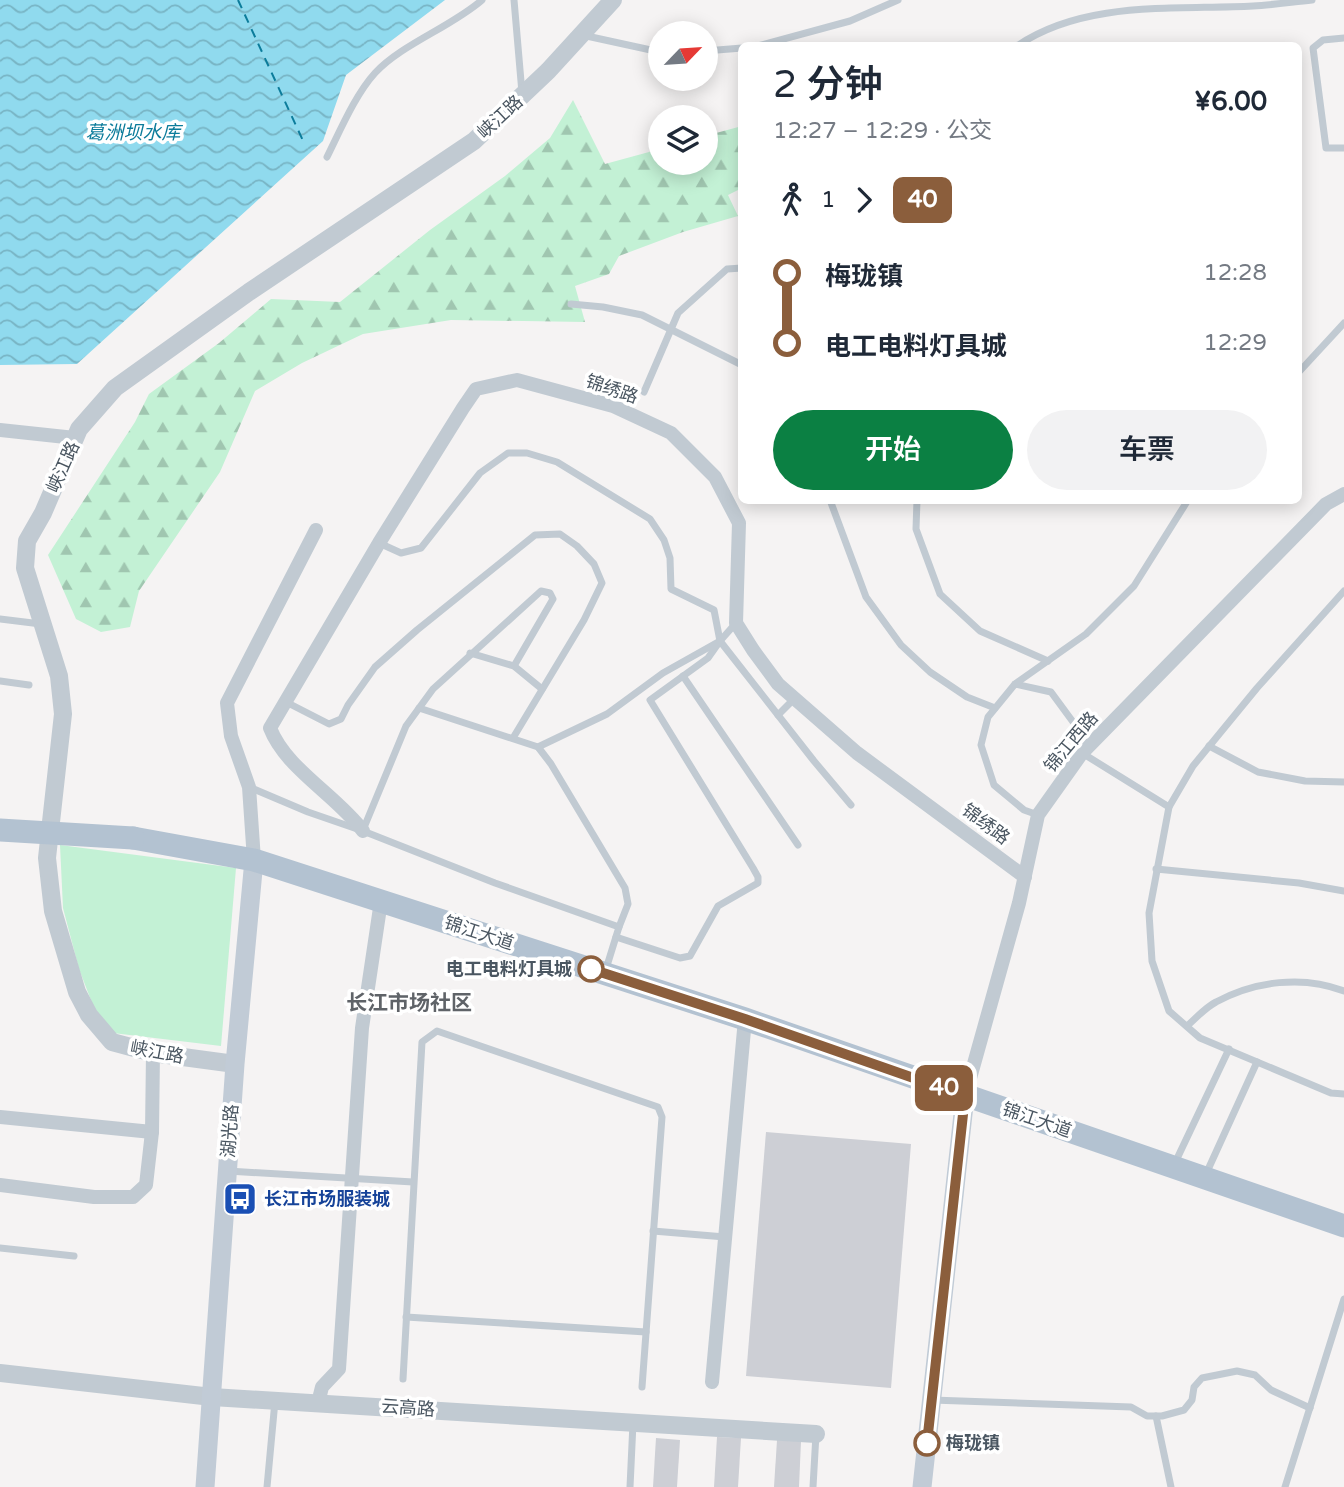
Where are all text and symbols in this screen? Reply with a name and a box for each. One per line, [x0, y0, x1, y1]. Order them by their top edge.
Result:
north arrow [648, 21, 718, 91]
map controls [648, 21, 718, 175]
text: 2 分钟 [773, 62, 883, 108]
text: ¥6.00 [1194, 86, 1267, 117]
street label: 峡江路 [473, 91, 527, 143]
button: layers [648, 105, 718, 175]
text: 12:27 – 12:29 · 公交 [773, 117, 992, 145]
water label: 葛洲坝水库 [85, 122, 183, 144]
icon: walk [773, 181, 811, 219]
icon: forward [845, 181, 883, 219]
text: 40 [907, 185, 938, 214]
text: 1 [821, 186, 835, 214]
text: 12:28 [1203, 259, 1267, 287]
text: 梅珑镇 [825, 261, 903, 292]
text: 12:29 [1203, 329, 1267, 357]
text: 电工电料灯具城 [825, 331, 1007, 362]
street label: 锦绣路 [583, 370, 641, 408]
button: 开始 [773, 410, 1013, 490]
button: 车票 [1027, 410, 1267, 490]
street label: 峡江路 [42, 438, 84, 496]
street label: 锦江西路 [1039, 707, 1103, 777]
street label: 锦绣路 [958, 799, 1014, 849]
street label: 锦江大道 [441, 911, 517, 955]
marker: 电工电料灯具城 [578, 956, 604, 982]
place label: 电工电料灯具城 [446, 958, 572, 980]
district label: 长江市场社区 [346, 991, 472, 1016]
street label: 峡江路 [128, 1036, 186, 1068]
line badge: 40 [912, 1065, 976, 1111]
text: 40 [929, 1073, 959, 1102]
street label: 锦江大道 [999, 1098, 1075, 1142]
street label: 湖光路 [217, 1103, 243, 1159]
bus stop icon: 长江市场服装城 [221, 1180, 259, 1218]
place label: 长江市场服装城 [264, 1188, 390, 1210]
street label: 云高路 [380, 1395, 436, 1421]
marker: 梅珑镇 [914, 1430, 940, 1456]
place label: 梅珑镇 [946, 1432, 1000, 1454]

